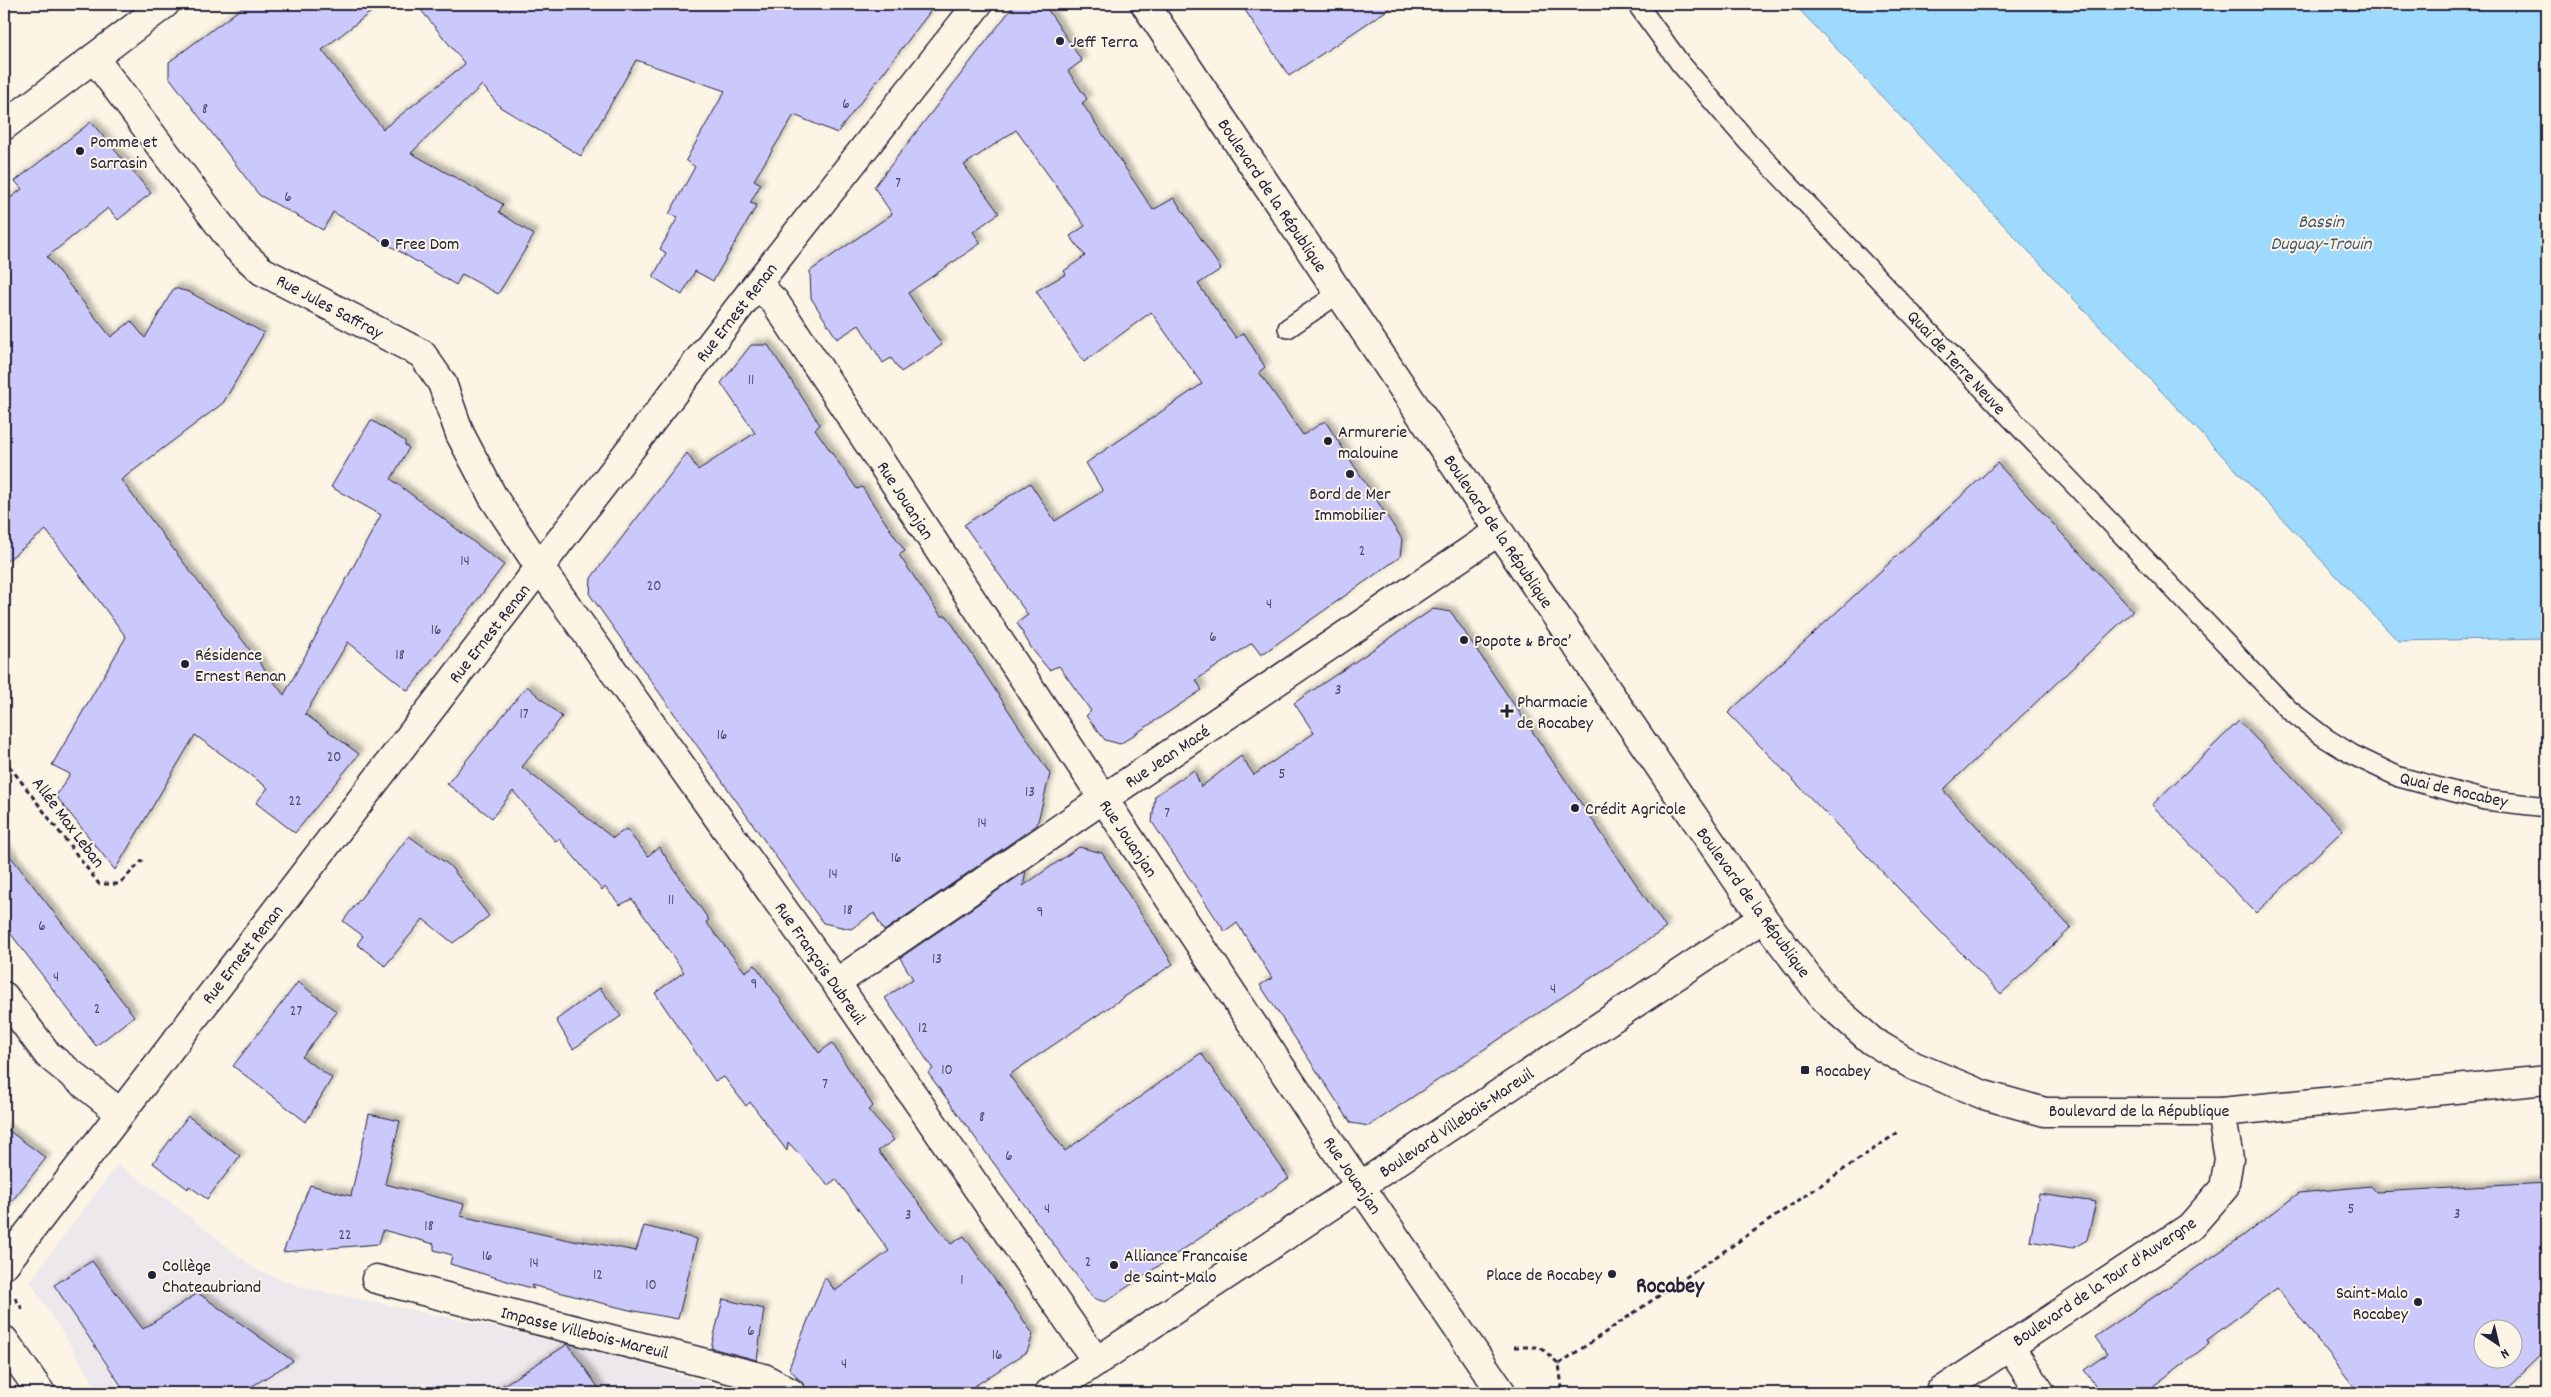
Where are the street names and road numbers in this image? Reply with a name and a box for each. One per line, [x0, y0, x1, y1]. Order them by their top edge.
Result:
street label: Boulevard de la République [1210, 115, 1332, 278]
street label: Rue Ernest Renan [691, 259, 785, 368]
street label: Rue Jules Saffray [271, 270, 387, 347]
street label: Quai de Terre Neuve [1900, 306, 2010, 422]
street label: Boulevard de la République [1436, 451, 1558, 614]
street label: Rue Jouanjan [869, 457, 939, 546]
street label: Rue Ernest Renan [444, 580, 538, 689]
street label: Rue Jean Macé [1121, 720, 1216, 796]
street label: Quai de Rocabey [2397, 767, 2511, 816]
street label: Allée Max Leban [25, 773, 109, 874]
street label: Rue Jouanjan [1092, 795, 1162, 883]
street label: Boulevard de la République [1689, 823, 1815, 984]
street label: Rue François Dubreuil [767, 898, 871, 1032]
street label: Rue Ernest Renan [197, 901, 291, 1010]
street label: Boulevard Villebois-Mareuil [1375, 1062, 1540, 1185]
street label: Boulevard de la République [2049, 1100, 2229, 1125]
street label: Rue Jouanjan [1316, 1132, 1386, 1220]
street label: Boulevard de la Tour d'Auvergne [2008, 1212, 2202, 1354]
street label: Impasse Villebois-Mareuil [498, 1301, 672, 1368]

